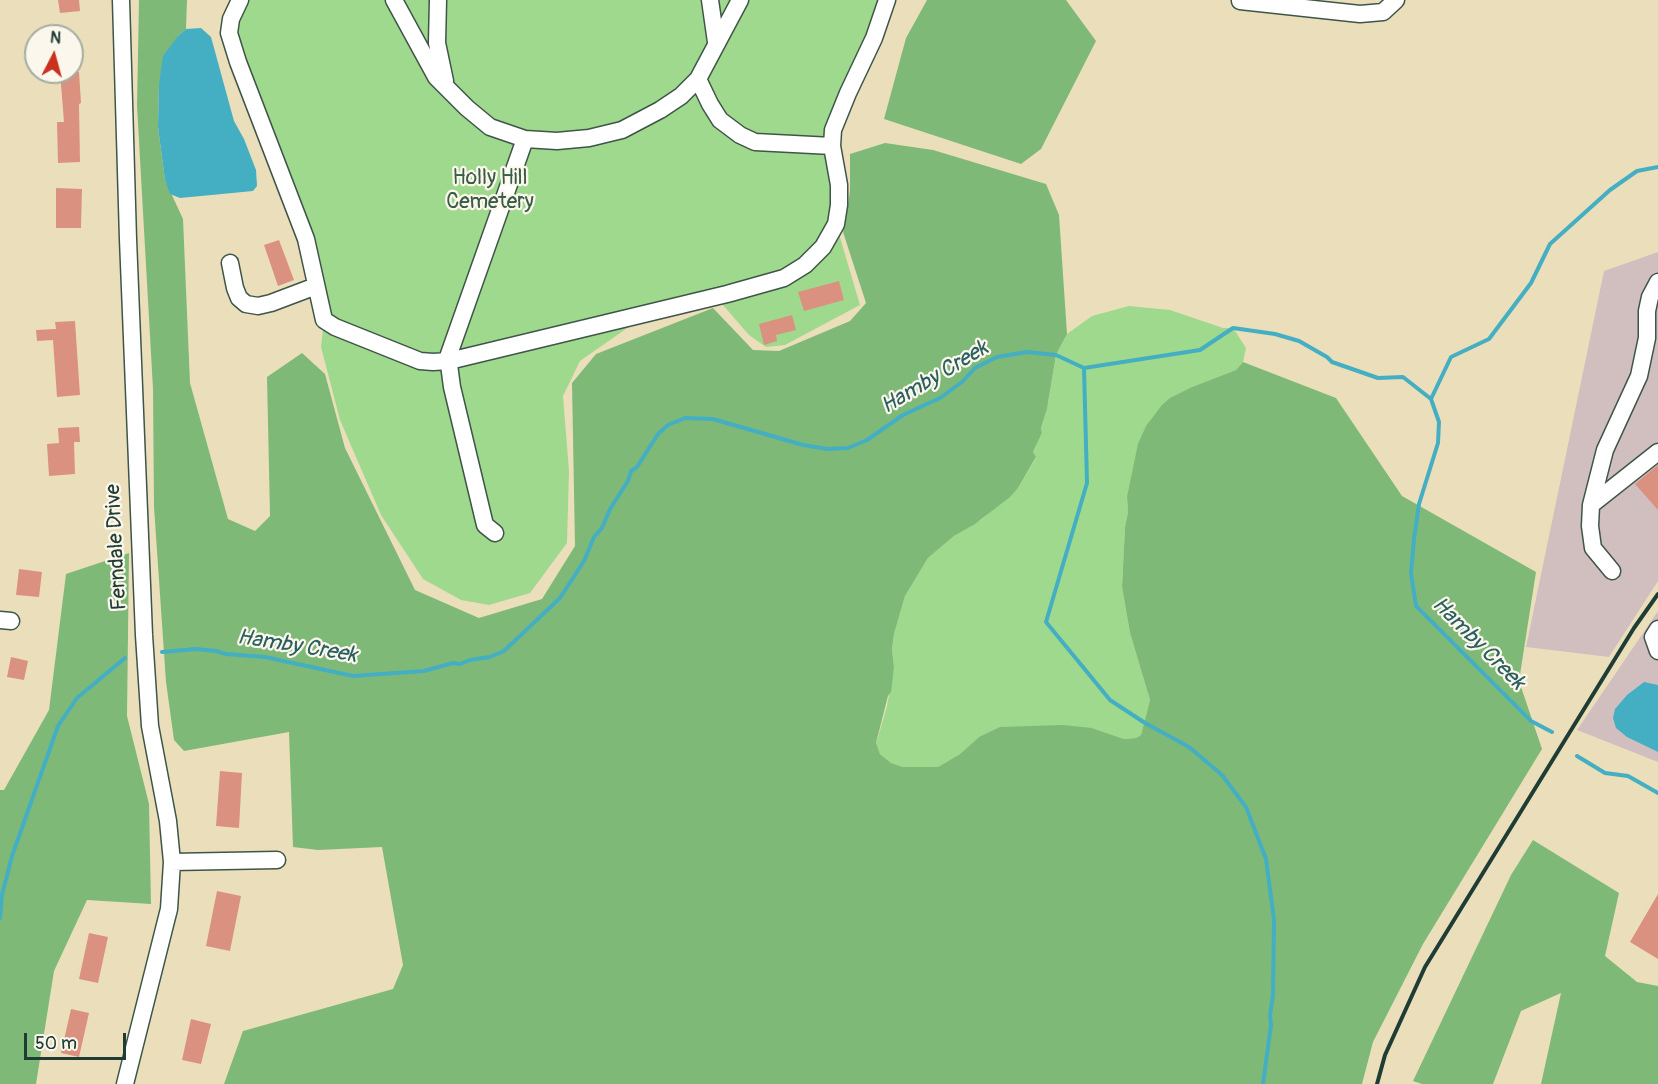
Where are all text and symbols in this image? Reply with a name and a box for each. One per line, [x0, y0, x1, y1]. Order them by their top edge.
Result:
north arrow [24, 24, 84, 84]
text: N [49, 28, 62, 49]
park label: Holly Hill Cemetery [446, 166, 534, 216]
water label: Hamby Creek [877, 336, 993, 420]
street label: Ferndale Drive [101, 483, 133, 611]
water label: Hamby Creek [1426, 592, 1530, 696]
water label: Hamby Creek [235, 625, 359, 669]
scale bar [27, 1021, 129, 1059]
text: 50 m [35, 1032, 77, 1055]

